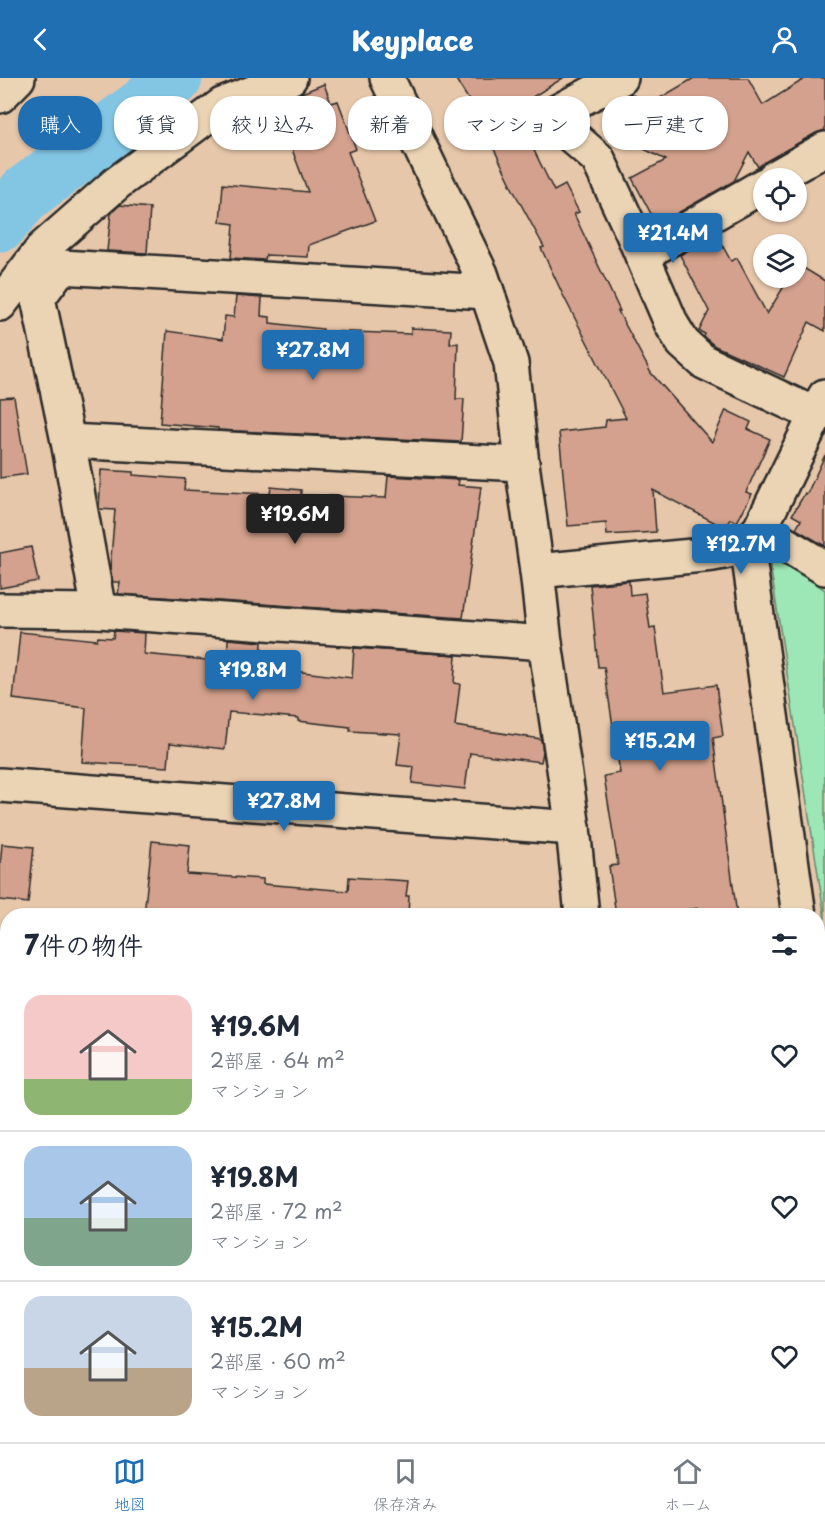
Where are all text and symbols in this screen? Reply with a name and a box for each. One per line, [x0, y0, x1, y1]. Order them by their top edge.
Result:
text: Keyplace [352, 19, 473, 60]
icon: back [24, 23, 57, 56]
icon: person [768, 23, 801, 56]
chip: 購入 [18, 96, 102, 150]
chip: 賃貸 [114, 96, 198, 150]
chip: 絞り込み [210, 96, 336, 150]
chip: 新着 [348, 96, 432, 150]
chip: マンション [444, 96, 590, 150]
chip: 一戸建て [602, 96, 728, 150]
map controls [753, 168, 807, 288]
button: locate [753, 168, 807, 222]
pin: ¥21.4M [624, 213, 722, 264]
text: ¥21.4M [637, 217, 709, 247]
button: layers [753, 234, 807, 288]
pin: ¥27.8M [264, 330, 362, 381]
text: ¥27.8M [276, 334, 350, 364]
pin: ¥19.6M [246, 494, 344, 545]
text: ¥19.6M [260, 498, 330, 528]
pin: ¥12.7M [692, 524, 790, 575]
text: ¥12.7M [706, 528, 776, 558]
pin: ¥19.8M [204, 650, 302, 701]
text: ¥19.8M [219, 654, 287, 684]
pin: ¥15.2M [611, 721, 709, 772]
text: ¥15.2M [624, 725, 696, 755]
pin: ¥27.8M [235, 781, 333, 832]
text: ¥27.8M [247, 785, 321, 815]
text: 7件の物件 [24, 925, 143, 964]
icon: filters [768, 928, 801, 961]
text: ¥19.6M [210, 1006, 300, 1045]
icon: home [72, 1019, 144, 1091]
icon: heart [768, 1039, 801, 1072]
text: 2部屋 · 64 m² [210, 1045, 345, 1075]
text: マンション [210, 1075, 309, 1105]
text: ¥19.8M [210, 1157, 299, 1196]
icon: home [72, 1170, 144, 1242]
icon: heart [768, 1190, 801, 1223]
text: 2部屋 · 72 m² [210, 1196, 343, 1226]
text: マンション [210, 1226, 309, 1256]
text: ¥15.2M [210, 1307, 303, 1346]
icon: home [72, 1320, 144, 1392]
icon: heart [768, 1340, 801, 1373]
text: 2部屋 · 60 m² [210, 1346, 346, 1376]
text: マンション [210, 1376, 309, 1406]
tab: 地図 [113, 1455, 146, 1515]
tab: 保存済み [373, 1455, 437, 1515]
tab: ホーム [664, 1455, 712, 1515]

